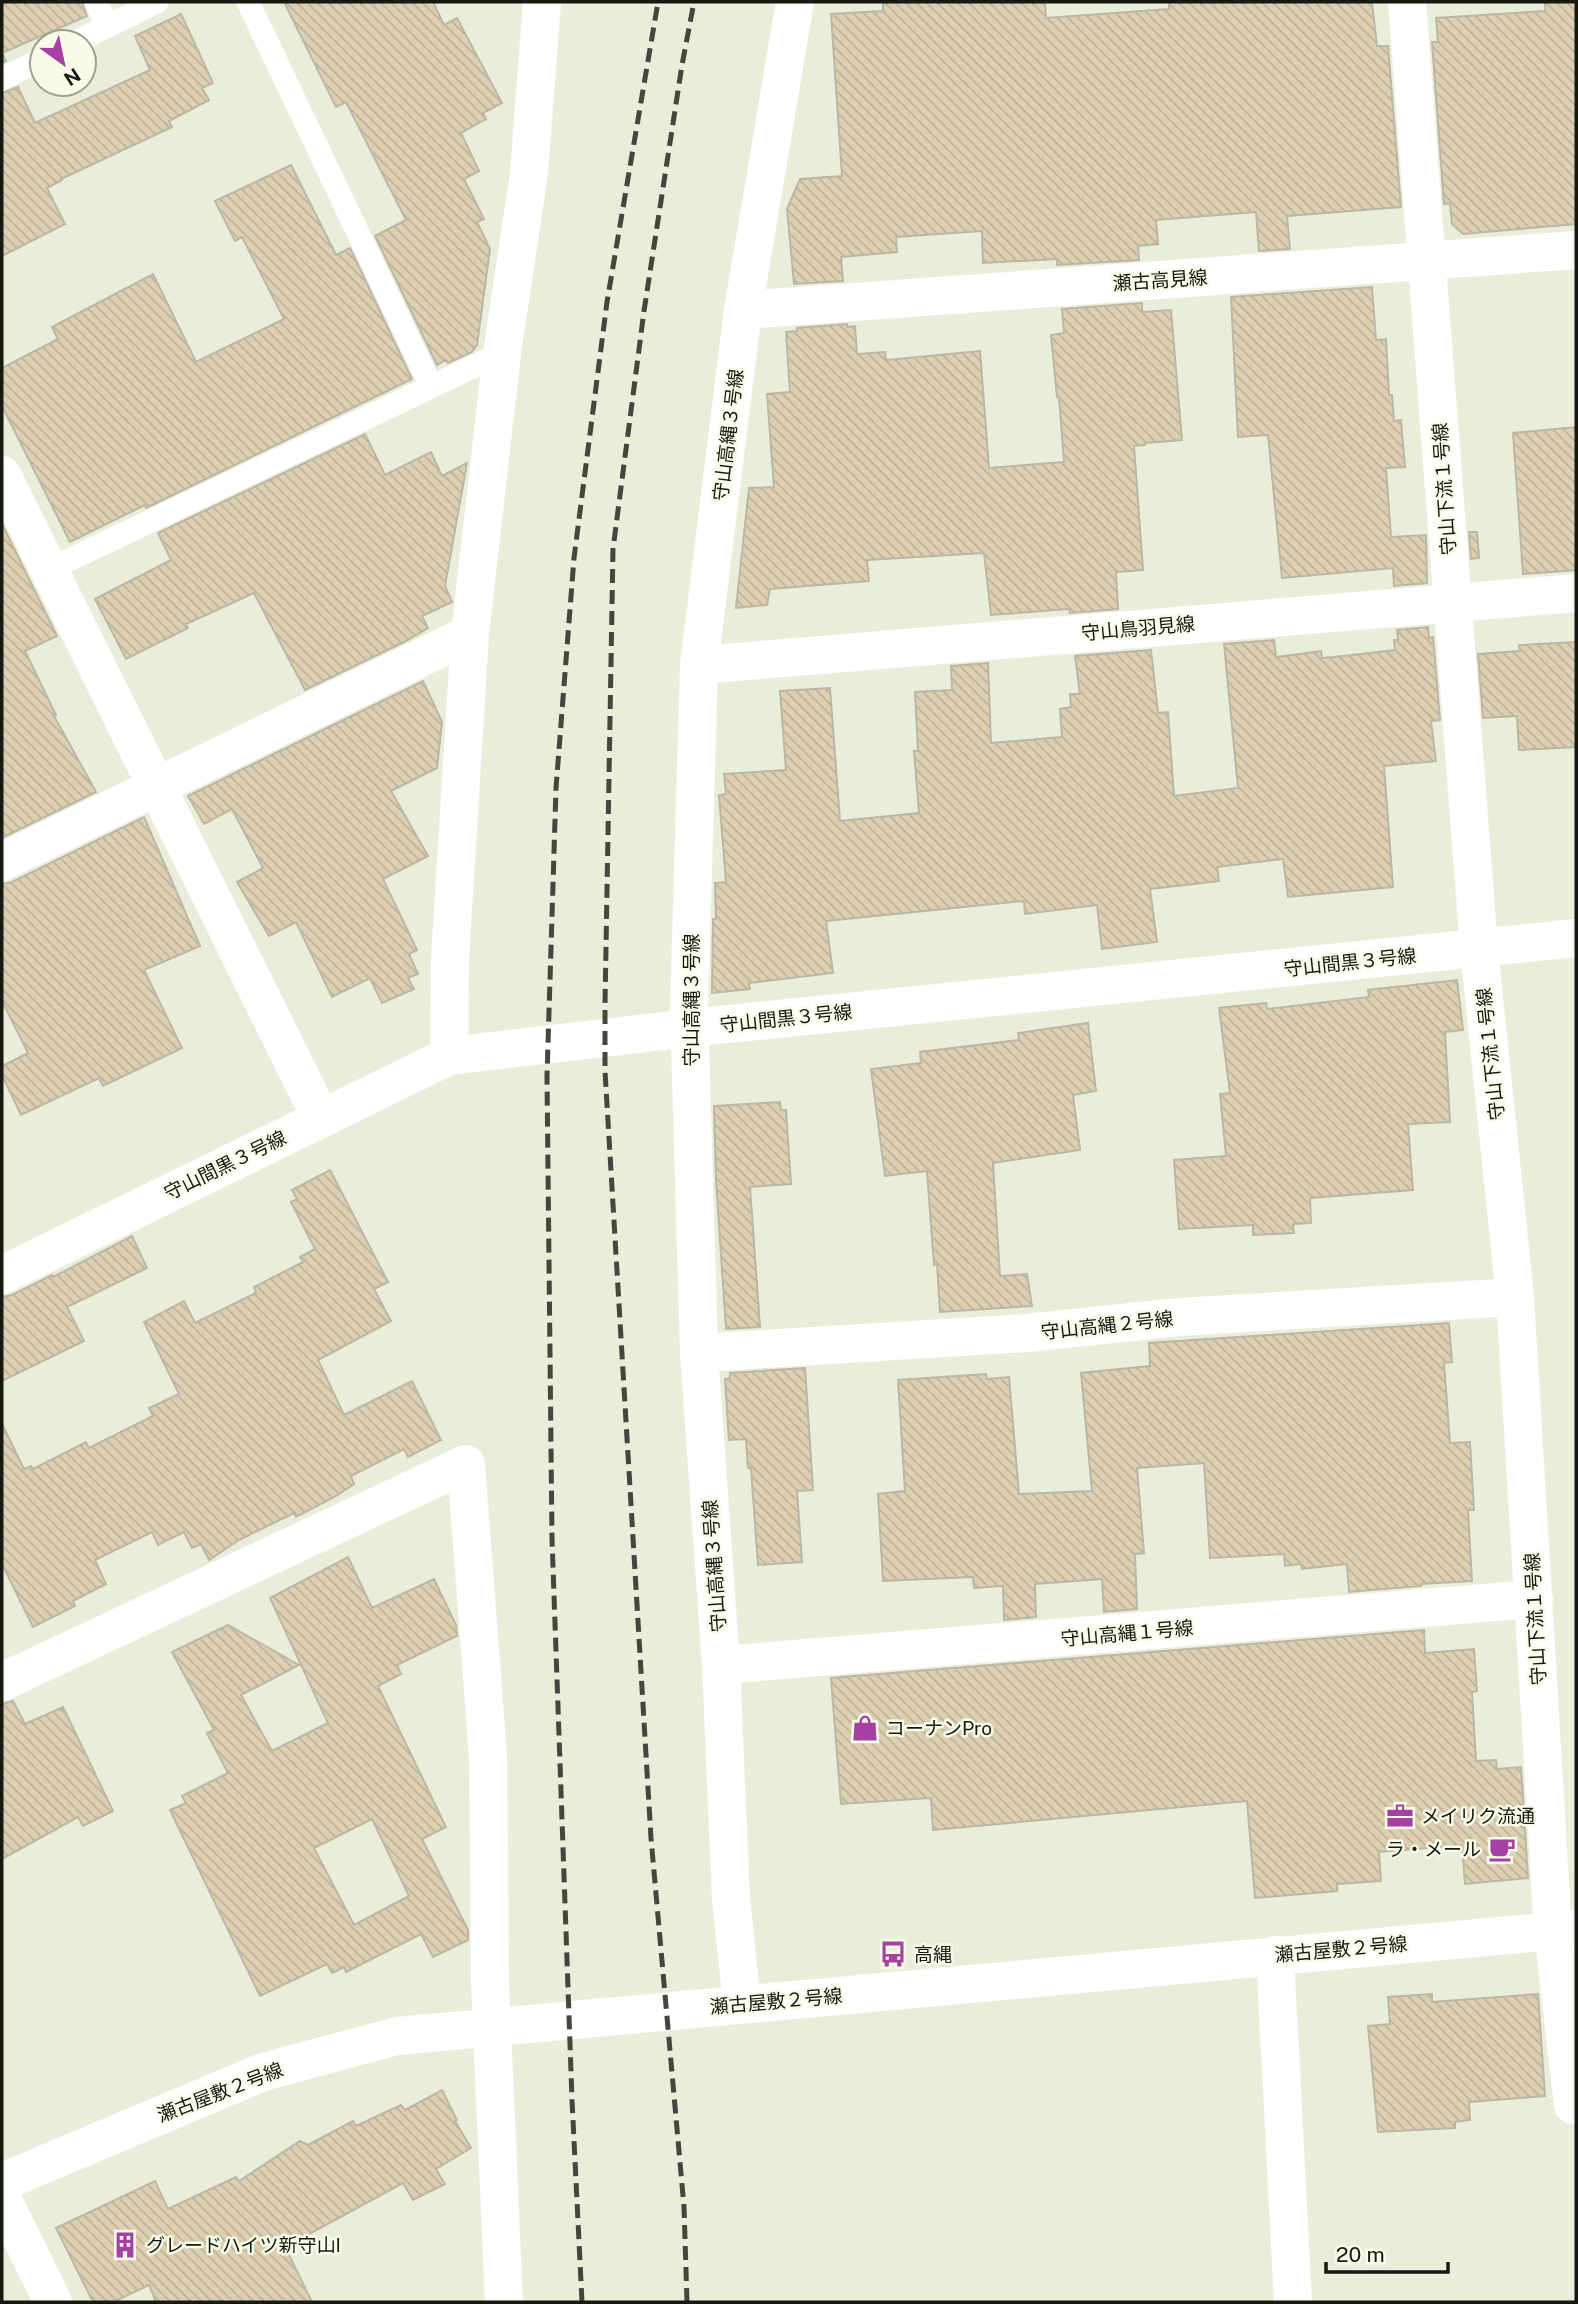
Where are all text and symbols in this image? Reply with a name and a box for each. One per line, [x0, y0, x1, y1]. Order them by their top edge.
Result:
north arrow [28, 28, 98, 98]
text: N [60, 64, 84, 91]
street label: 瀬古高見線 [1112, 266, 1208, 294]
street label: 守山高縄３号線 [709, 368, 747, 502]
street label: 守山下流１号線 [1428, 422, 1460, 556]
street label: 守山鳥羽見線 [1080, 612, 1196, 644]
street label: 守山高縄３号線 [680, 933, 702, 1067]
street label: 守山間黒３号線 [1283, 944, 1417, 980]
street label: 守山下流１号線 [1472, 987, 1508, 1121]
street label: 守山間黒３号線 [719, 1000, 853, 1036]
street label: 守山間黒３号線 [160, 1126, 290, 1204]
street label: 守山高縄２号線 [1040, 1307, 1174, 1343]
street label: 守山高縄３号線 [698, 1499, 730, 1633]
street label: 守山下流１号線 [1521, 1552, 1549, 1686]
street label: 守山高縄１号線 [1060, 1616, 1194, 1650]
shop icon: コーナンPro [850, 1713, 880, 1743]
place label: コーナンPro [886, 1717, 992, 1739]
office icon: メイリク流通 [1385, 1801, 1415, 1831]
place label: メイリク流通 [1421, 1805, 1535, 1827]
cafe icon: ラ・メール [1487, 1834, 1517, 1864]
place label: ラ・メール [1386, 1838, 1481, 1860]
street label: 瀬古屋敷２号線 [1274, 1932, 1408, 1966]
bus stop icon: 高縄 [878, 1939, 908, 1969]
place label: 高縄 [914, 1943, 952, 1965]
street label: 瀬古屋敷２号線 [709, 1984, 843, 2018]
street label: 瀬古屋敷２号線 [154, 2058, 286, 2126]
building icon: グレードハイツ新守山I [110, 2230, 140, 2260]
scale bar [1326, 2230, 1448, 2274]
place label: グレードハイツ新守山I [146, 2234, 341, 2256]
text: 20 m [1336, 2242, 1385, 2267]

